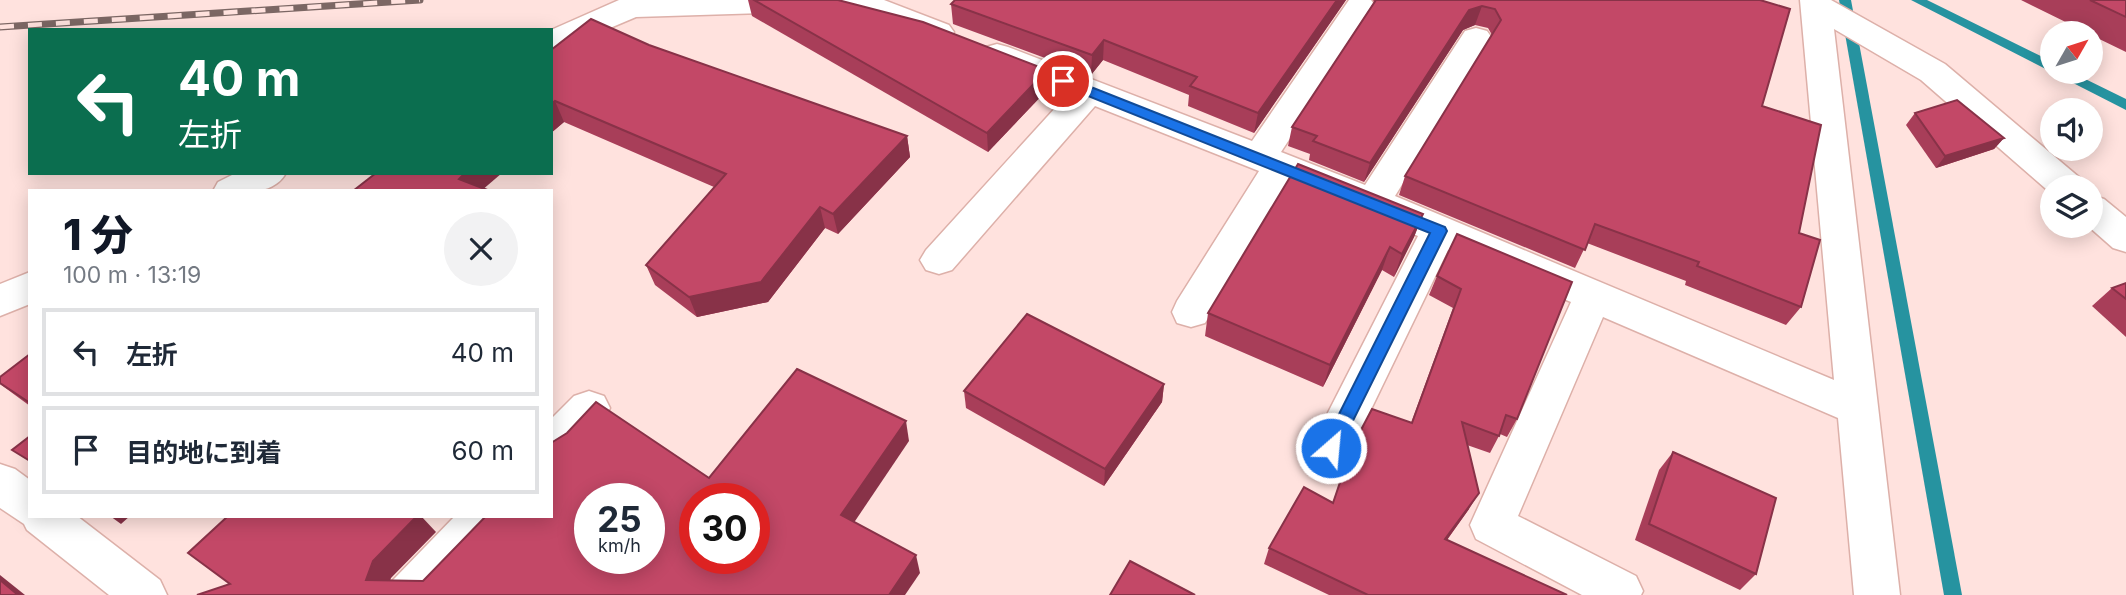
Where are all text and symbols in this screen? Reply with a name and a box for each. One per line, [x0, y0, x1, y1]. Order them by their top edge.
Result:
north arrow [2040, 21, 2104, 84]
map controls [2040, 21, 2103, 238]
text: 40 m [178, 49, 301, 108]
pin [1033, 51, 1093, 111]
icon: left [63, 56, 154, 147]
icon: arrive [1044, 62, 1082, 100]
button: sound [2040, 98, 2103, 161]
text: 左折 [178, 115, 242, 154]
button: layers [2040, 175, 2103, 238]
text: 1 分 [63, 209, 133, 260]
button: close [444, 212, 518, 286]
text: 100 m · 13:19 [63, 261, 201, 289]
icon: left [67, 333, 105, 371]
text: 40 m [451, 337, 514, 368]
text: 左折 [126, 339, 178, 370]
position arrow [1294, 411, 1368, 485]
icon: arrive [67, 431, 105, 469]
text: 60 m [451, 435, 514, 466]
text: 目的地に到着 [126, 437, 282, 468]
speed limit sign: 30 [679, 483, 770, 574]
text: 25 [597, 498, 642, 540]
text: km/h [598, 535, 641, 556]

